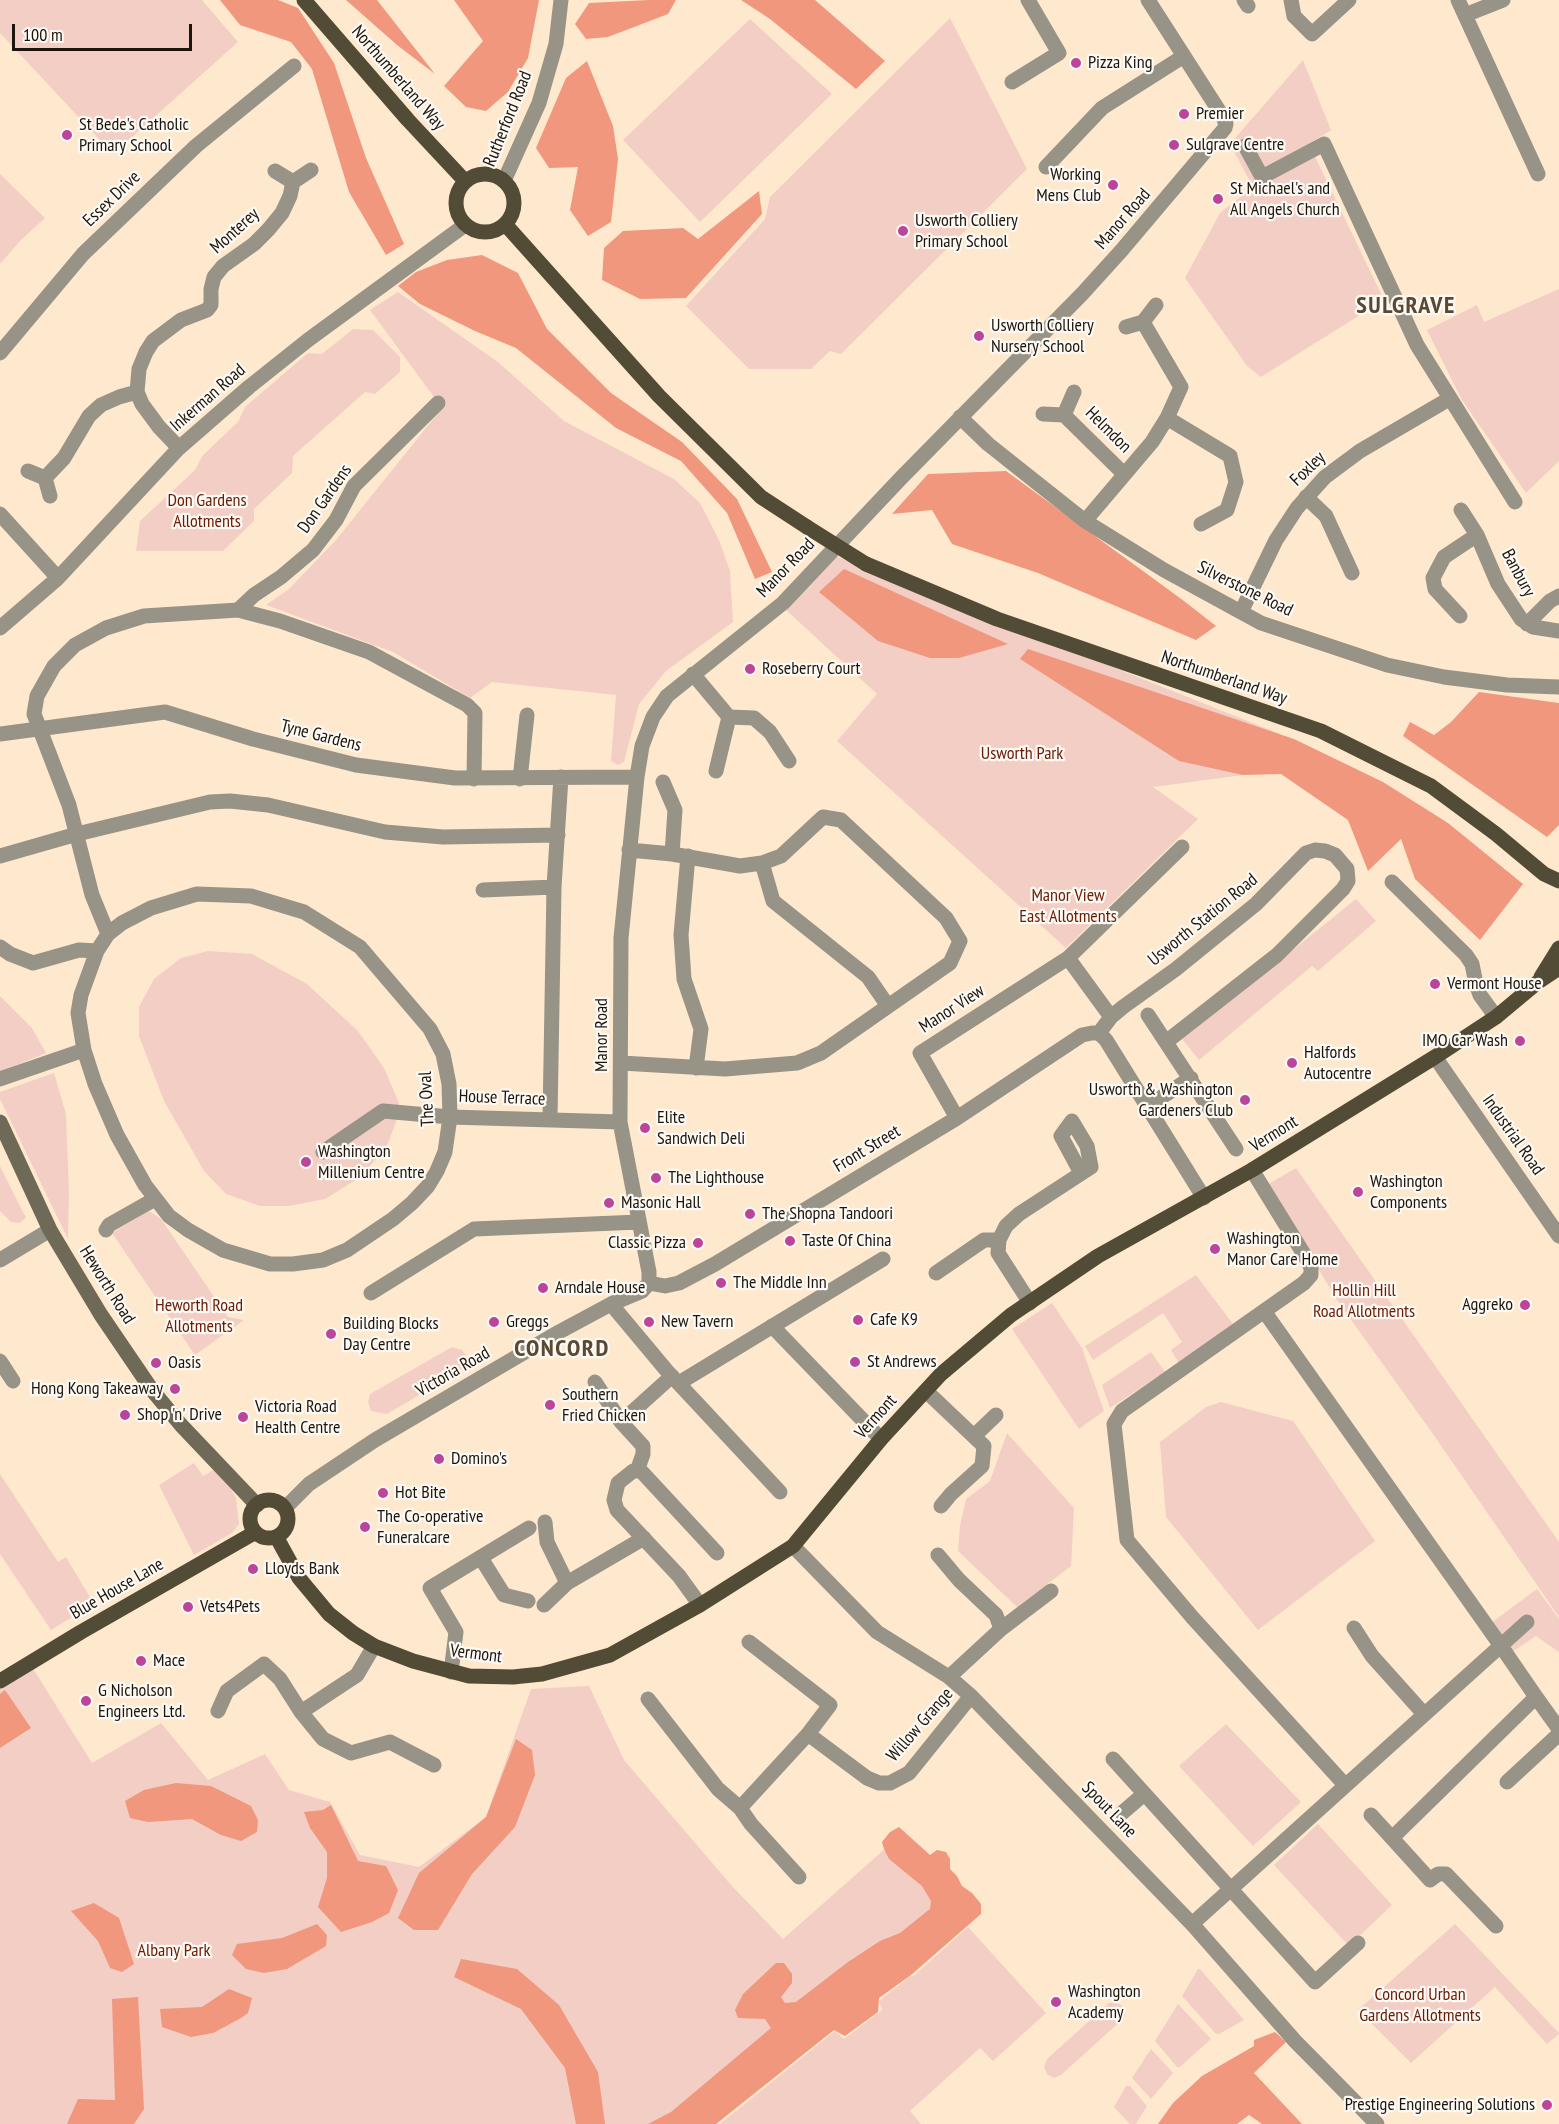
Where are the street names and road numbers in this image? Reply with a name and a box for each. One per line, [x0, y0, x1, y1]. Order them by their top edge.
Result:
street label: Northumberland Way [347, 21, 449, 135]
street label: Rutherford Road [479, 68, 537, 170]
street label: Essex Drive [79, 167, 145, 231]
street label: Manor Road [1091, 184, 1155, 254]
street label: Monterey [206, 203, 264, 259]
street label: Inkerman Road [166, 359, 250, 437]
street label: Helmdon [1080, 402, 1136, 458]
street label: Foxley [1286, 447, 1330, 491]
street label: Don Gardens [293, 460, 357, 538]
street label: Manor Road [753, 534, 819, 602]
street label: Banbury [1497, 545, 1539, 601]
street label: Silverstone Road [1194, 557, 1296, 621]
street label: Northumberland Way [1158, 646, 1290, 710]
street label: Tyne Gardens [278, 716, 364, 756]
street label: Usworth Station Road [1144, 869, 1262, 971]
street label: Manor View [915, 980, 989, 1038]
street label: Manor Road [591, 998, 613, 1072]
street label: The Oval [415, 1071, 439, 1127]
street label: House Terrace [458, 1086, 546, 1110]
street label: Industrial Road [1477, 1091, 1549, 1179]
street label: Vermont [1246, 1111, 1302, 1157]
street label: Front Street [830, 1121, 904, 1177]
street label: Heworth Road [75, 1242, 139, 1328]
street label: Victoria Road [412, 1342, 494, 1402]
street label: Vermont [851, 1390, 901, 1444]
street label: Blue House Lane [67, 1554, 167, 1624]
street label: Vermont [449, 1640, 503, 1668]
street label: Willow Grange [882, 1684, 958, 1766]
street label: Spout Lane [1077, 1777, 1141, 1843]

